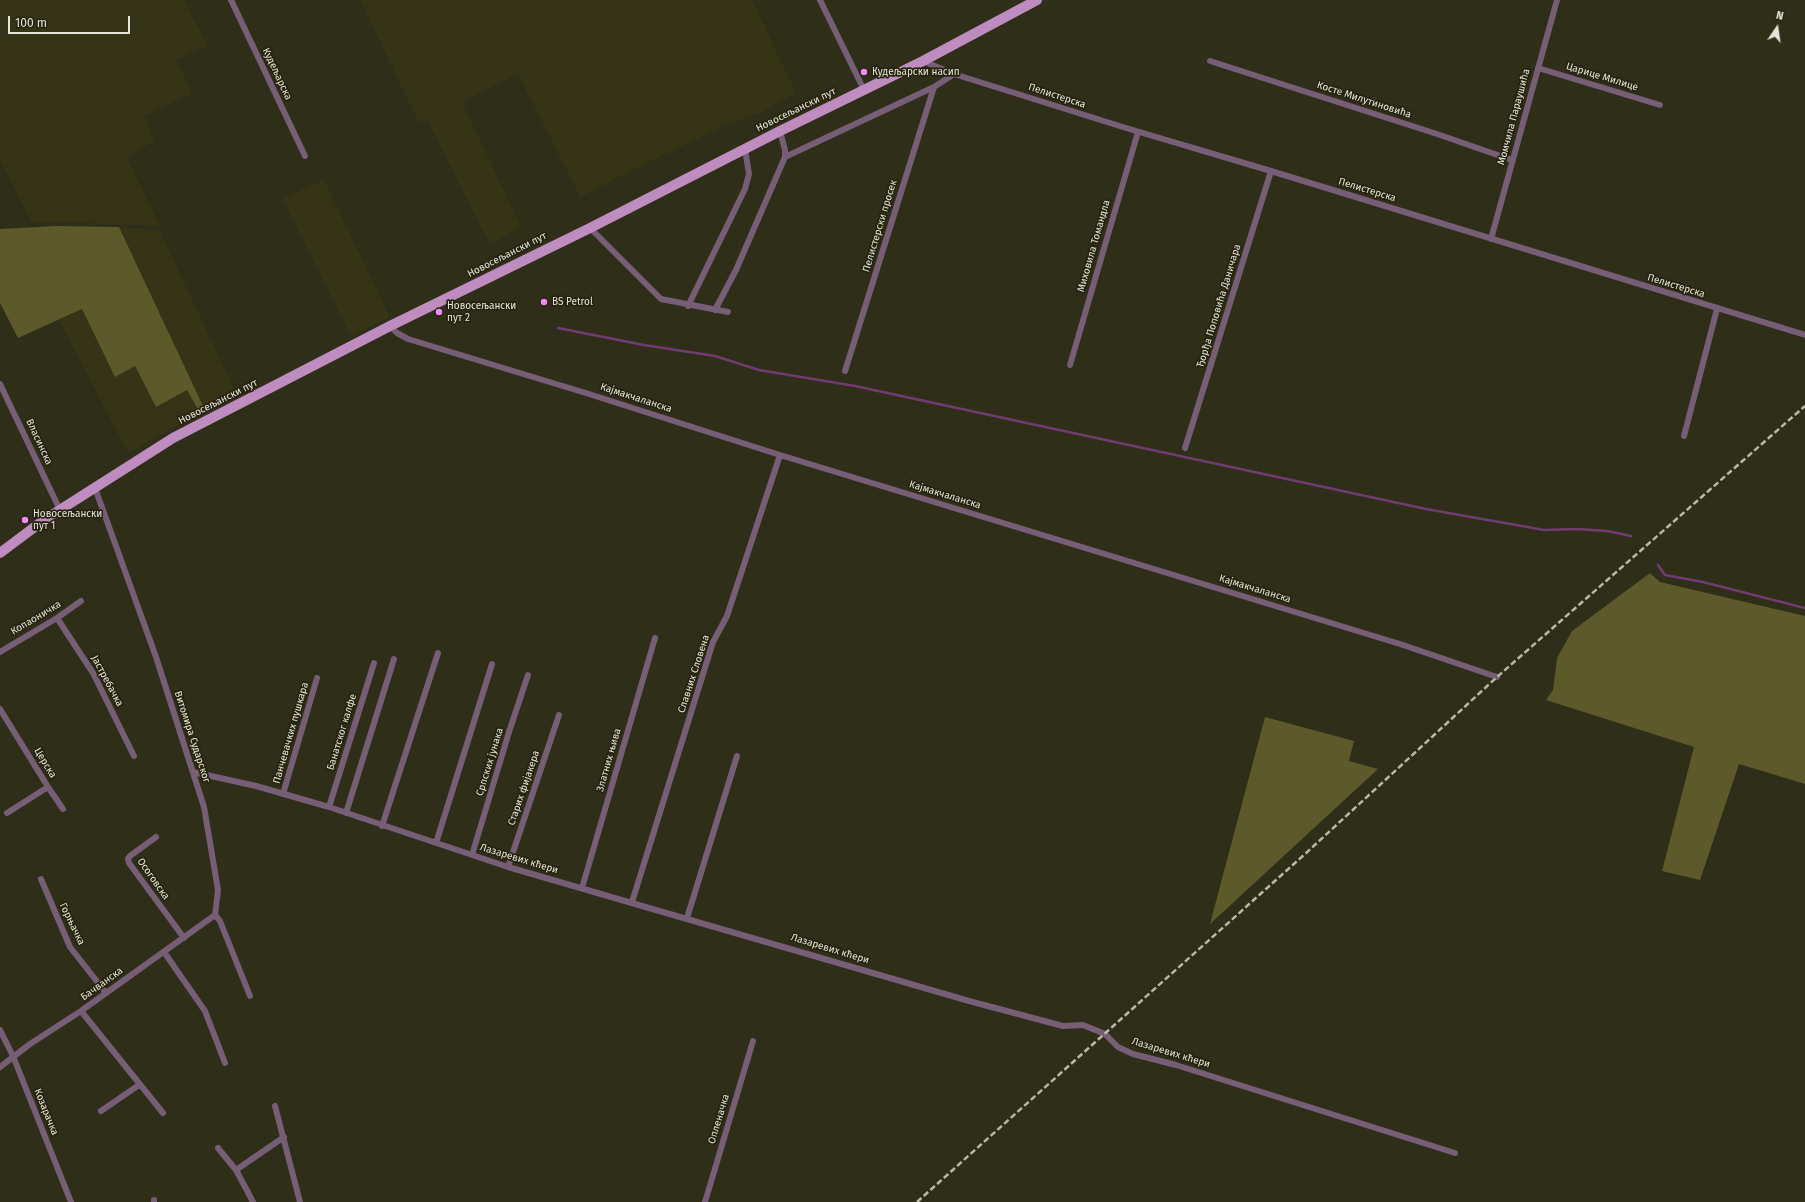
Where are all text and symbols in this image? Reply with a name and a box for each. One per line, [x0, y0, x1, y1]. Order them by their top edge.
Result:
scale bar [10, 8, 132, 34]
north arrow [1757, 8, 1797, 48]
text: N [1775, 9, 1785, 23]
text: 100 m [15, 16, 47, 30]
street label: Кудељарска [260, 46, 294, 102]
street label: Царице Милице [1565, 60, 1639, 94]
place label: Кудељарски насип [872, 66, 960, 78]
marker: Кудељарски насип [859, 67, 869, 77]
street label: Момчила Параушића [1495, 68, 1533, 166]
street label: Косте Милутиновића [1315, 79, 1413, 121]
street label: Пелистерска [1027, 81, 1087, 111]
street label: Новосељански пут [754, 85, 838, 135]
street label: Пелистерска [1337, 176, 1397, 204]
street label: Пелистерски просек [860, 178, 900, 274]
street label: Миховила Томандла [1075, 199, 1113, 293]
street label: Новосељански пут [465, 230, 549, 280]
street label: Ђорђа Поповића Даничара [1194, 243, 1244, 369]
street label: Пелистерска [1646, 272, 1706, 300]
place label: BS Petrol [552, 296, 593, 308]
marker: BS Petrol [539, 297, 549, 307]
place label: Новосељански пут 2 [447, 300, 516, 324]
marker: Новосељански пут 2 [434, 307, 444, 317]
street label: Новосељански пут [176, 377, 260, 427]
street label: Кајмакчаланска [599, 381, 673, 415]
street label: Власинска [23, 417, 55, 467]
street label: Кајмакчаланска [908, 478, 982, 512]
place label: Новосељански пут 1 [33, 508, 102, 532]
marker: Новосељански пут 1 [20, 515, 30, 525]
street label: Кајмакчаланска [1218, 572, 1292, 606]
street label: Копаоничка [9, 598, 63, 638]
street label: Славних Словена [676, 633, 712, 715]
street label: Јастребачка [88, 653, 126, 709]
street label: Панчевачких пушкара [271, 681, 311, 785]
street label: Витомира Сударског [172, 690, 212, 784]
street label: Банатског калфе [325, 692, 359, 772]
street label: Српских јунака [474, 727, 506, 797]
street label: Златних њива [594, 727, 624, 793]
street label: Церска [31, 746, 59, 780]
street label: Старих фијакера [506, 749, 542, 827]
street label: Лазаревих кћери [478, 841, 560, 877]
street label: Осоговска [134, 856, 172, 902]
street label: Горњачка [57, 901, 87, 947]
street label: Лазаревих кћери [789, 931, 871, 967]
street label: Бачванска [79, 965, 125, 1003]
street label: Лазаревих кћери [1130, 1035, 1212, 1071]
street label: Козарачка [31, 1087, 61, 1137]
street label: Опленачка [706, 1093, 732, 1145]

